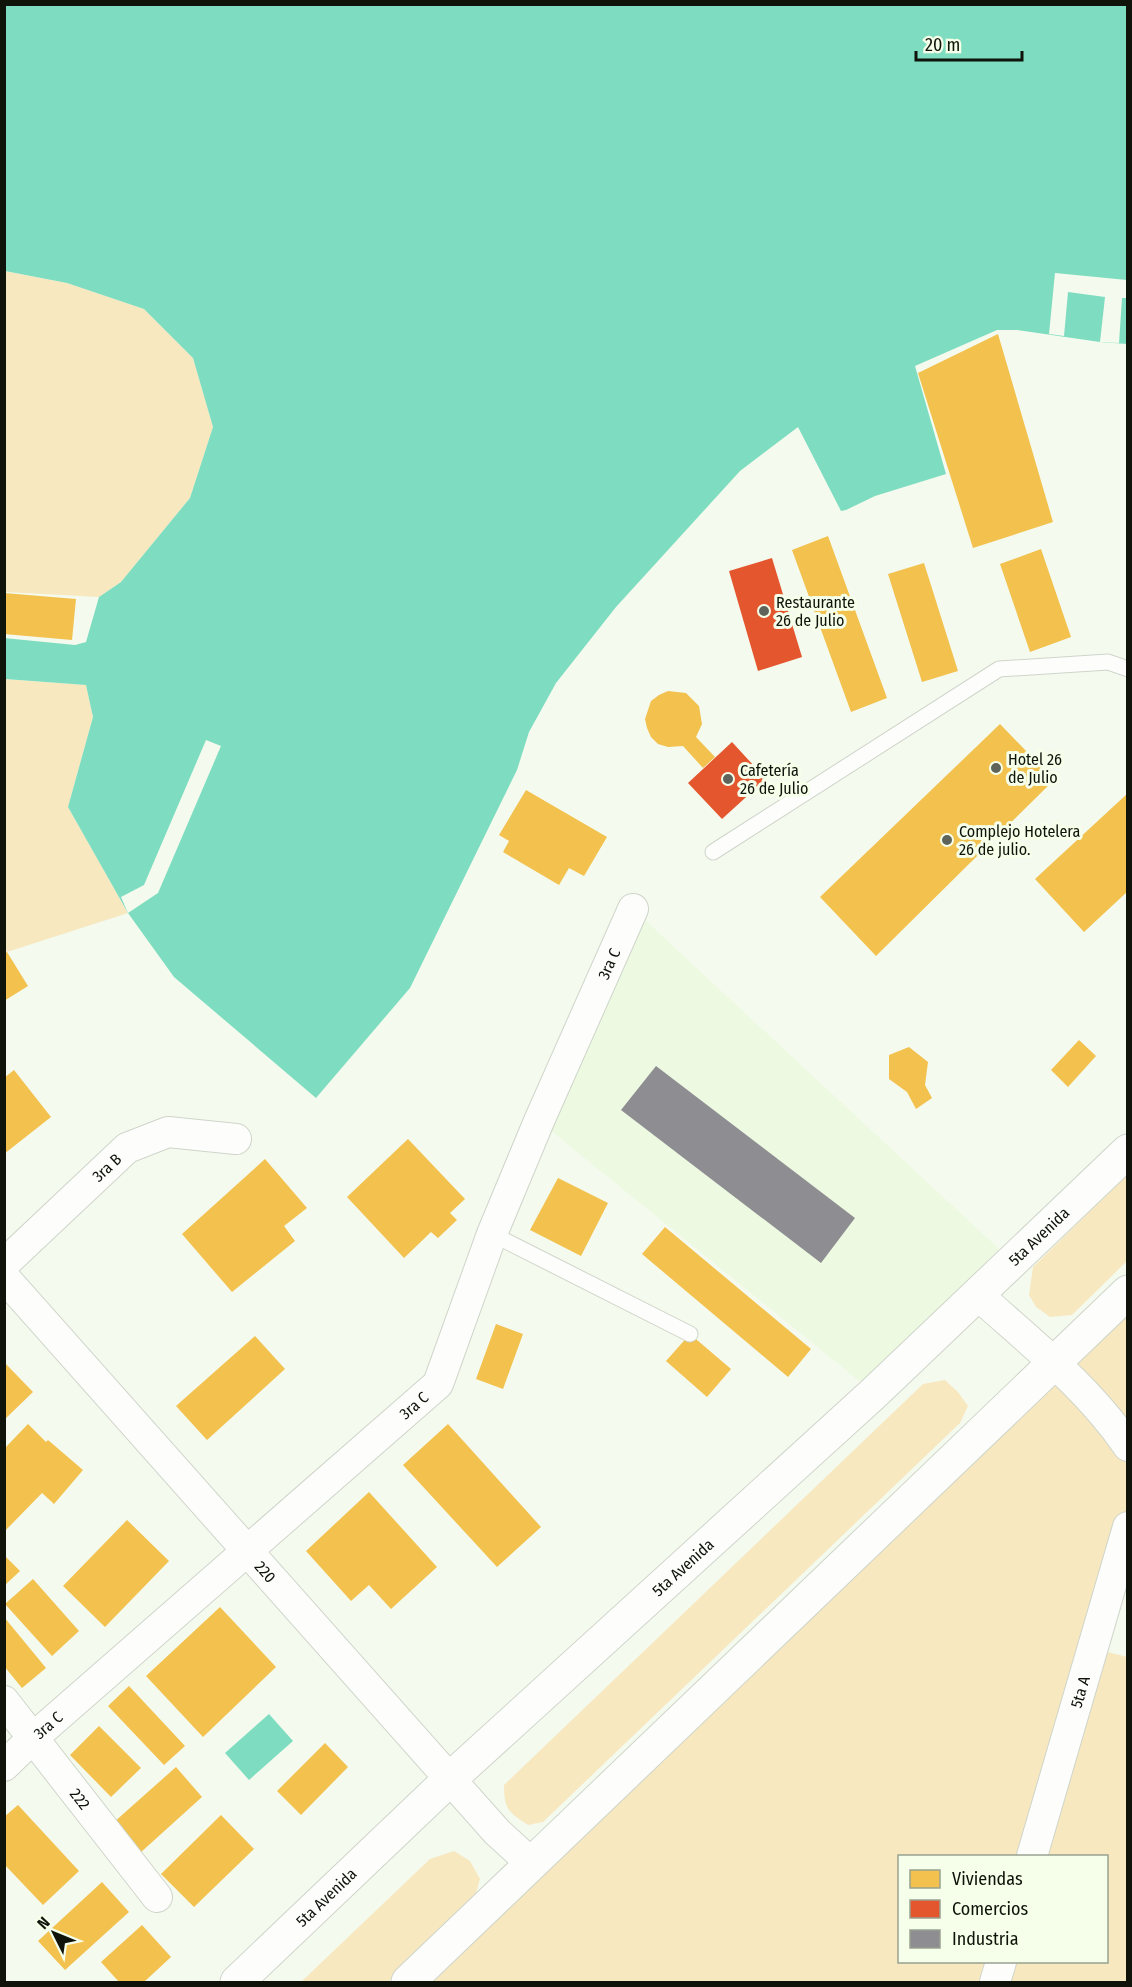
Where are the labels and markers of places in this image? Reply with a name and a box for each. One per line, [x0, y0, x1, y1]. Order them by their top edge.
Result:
place label: Restaurante 26 de Julio [776, 593, 855, 630]
marker: Restaurante 26 de Julio [757, 604, 771, 618]
place label: Hotel 26 de Julio [1008, 750, 1062, 787]
place label: Cafetería 26 de Julio [740, 761, 808, 798]
marker: Hotel 26 de Julio [989, 761, 1003, 775]
marker: Cafetería 26 de Julio [721, 772, 735, 786]
place label: Complejo Hotelera 26 de julio. [959, 822, 1080, 859]
marker: Complejo Hotelera 26 de julio. [940, 833, 954, 847]

